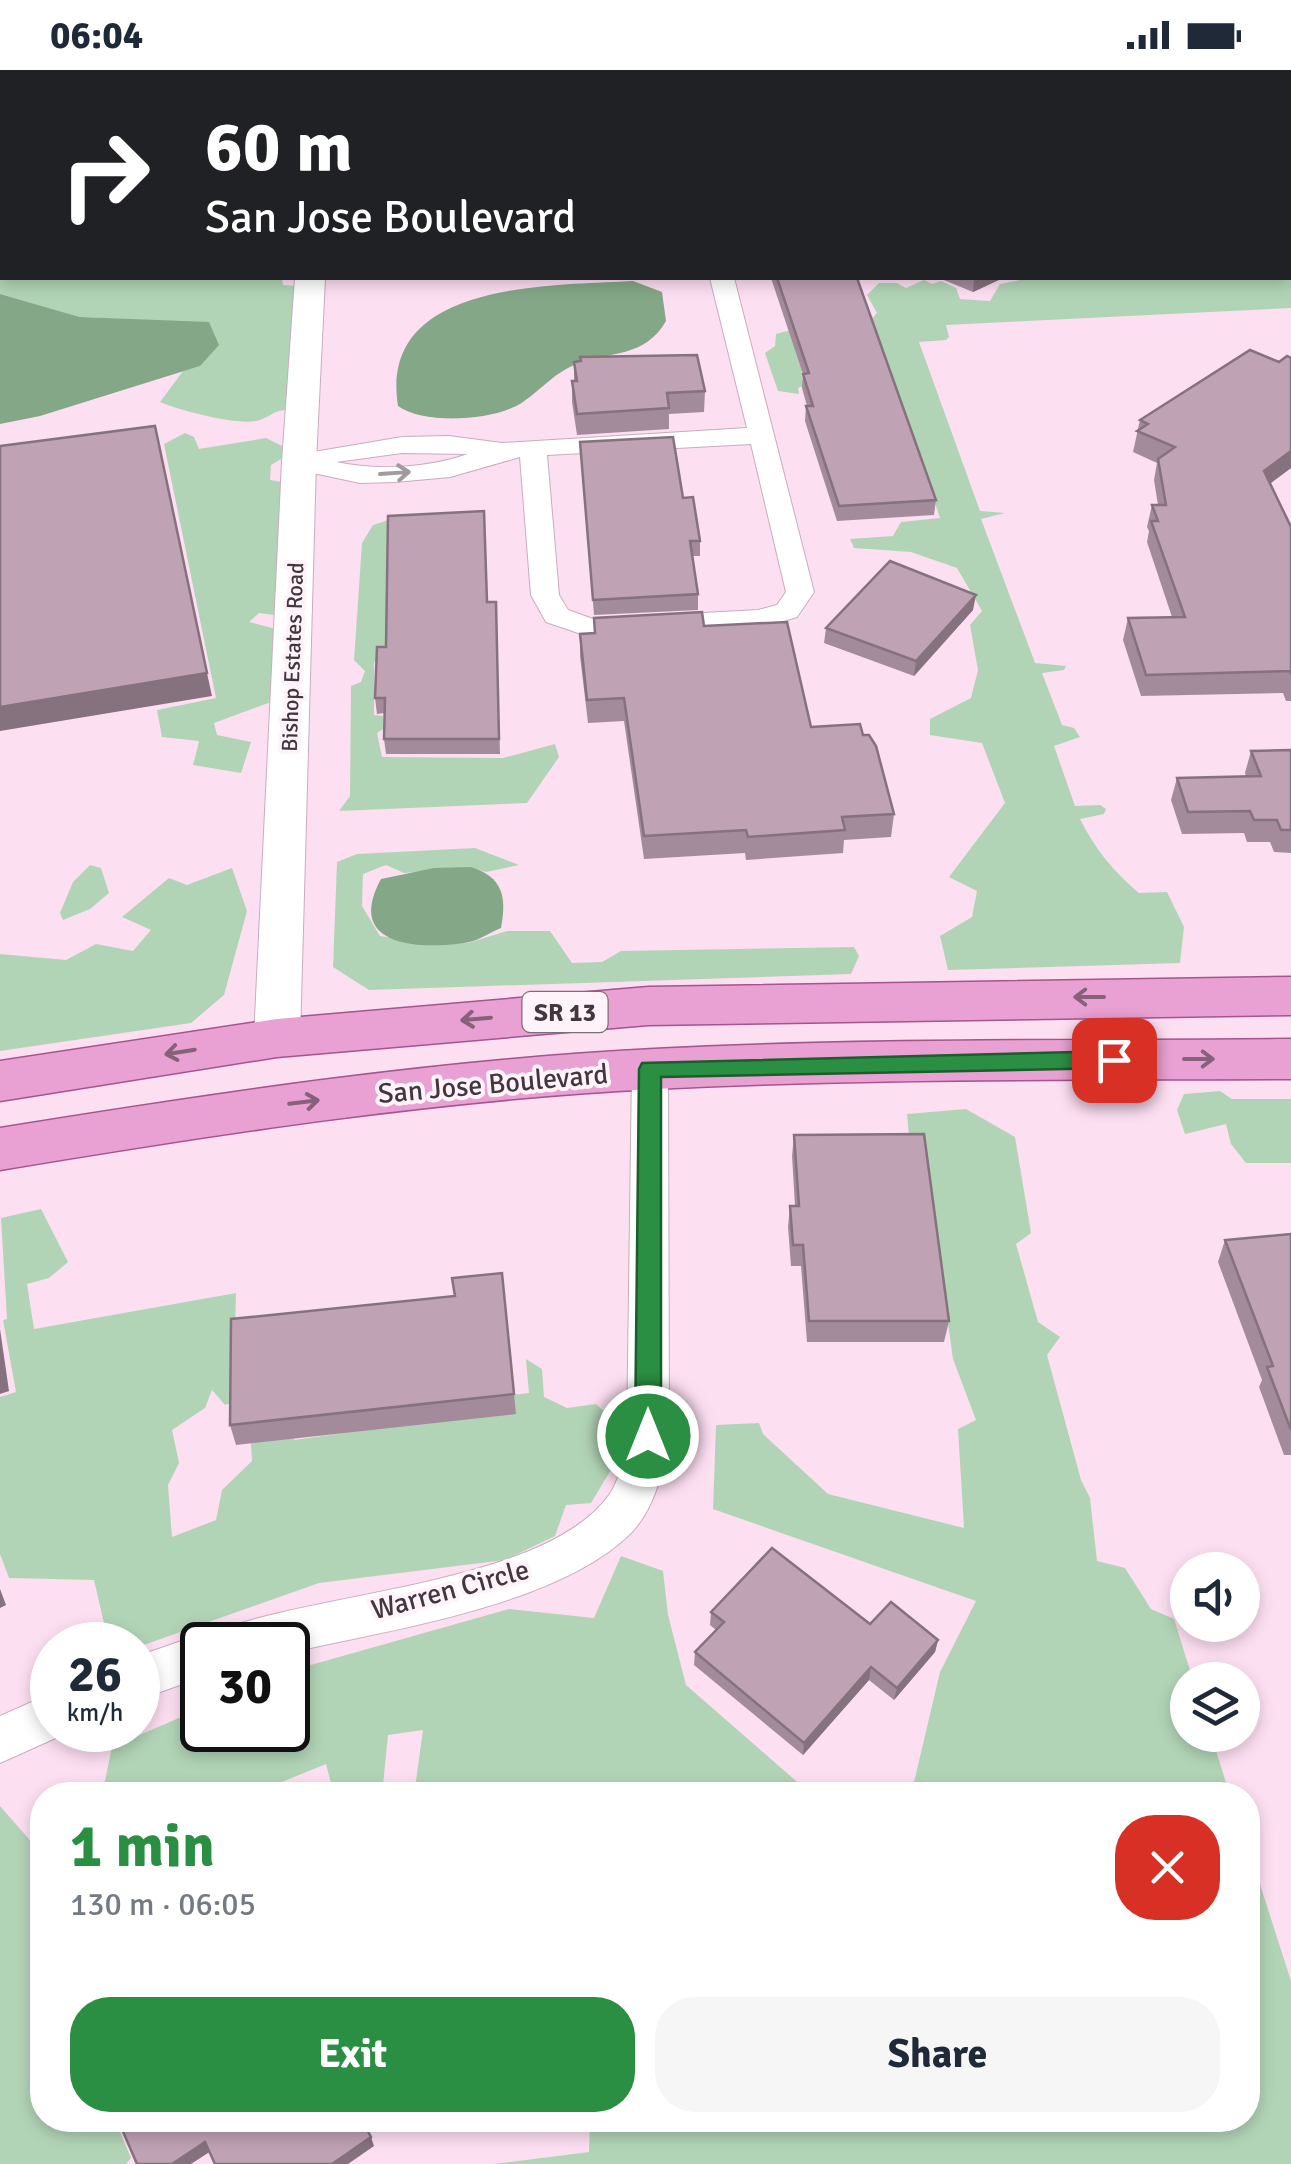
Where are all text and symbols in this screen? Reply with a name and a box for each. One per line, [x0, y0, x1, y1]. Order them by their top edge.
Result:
text: 06:04 [50, 12, 143, 59]
text: 60 m [205, 104, 353, 190]
icon: right [40, 110, 170, 240]
text: San Jose Boulevard [205, 190, 576, 245]
one-way arrow [378, 463, 410, 482]
street label: Bishop Estates Road [276, 562, 309, 752]
one-way arrow [1073, 988, 1106, 1006]
road number: SR 13 [522, 992, 608, 1032]
one-way arrow [461, 1009, 493, 1028]
pin [1072, 1018, 1157, 1103]
icon: arrive [1087, 1033, 1142, 1088]
one-way arrow [165, 1043, 197, 1062]
one-way arrow [1182, 1050, 1214, 1068]
street label: San Jose Boulevard [377, 1057, 610, 1111]
one-way arrow [287, 1092, 319, 1111]
position arrow [596, 1384, 700, 1488]
map controls [1170, 1552, 1260, 1752]
button: sound [1170, 1552, 1260, 1642]
street label: Warren Circle [368, 1553, 533, 1627]
speed limit sign: 30 [180, 1622, 310, 1752]
text: 26 [68, 1644, 122, 1706]
button: layers [1170, 1662, 1260, 1752]
text: km/h [67, 1697, 123, 1728]
text: 1 min [70, 1810, 215, 1884]
button: close [1115, 1815, 1220, 1920]
text: 130 m · 06:05 [70, 1885, 256, 1924]
button: Exit [70, 1997, 635, 2112]
button: Share [655, 1997, 1220, 2112]

